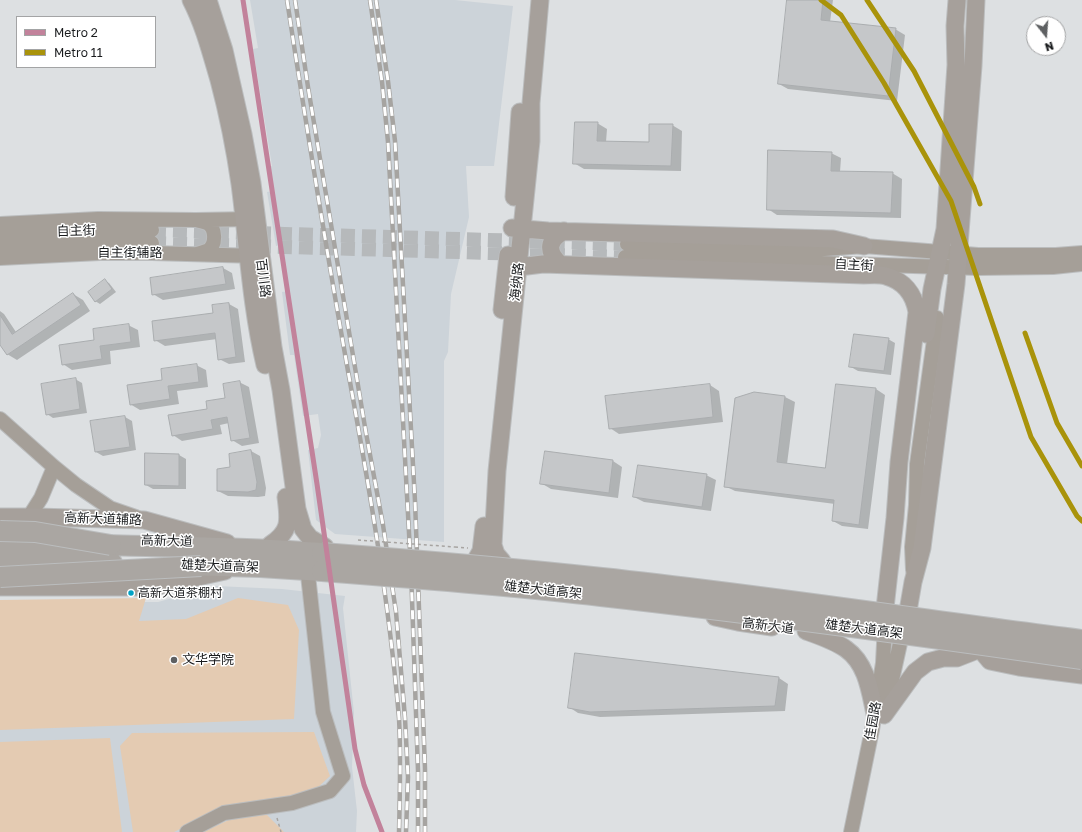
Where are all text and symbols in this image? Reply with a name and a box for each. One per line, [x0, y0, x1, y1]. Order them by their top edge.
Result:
legend [16, 16, 156, 68]
north arrow [1026, 16, 1066, 56]
text: Metro 2 [54, 25, 98, 40]
text: N [1043, 40, 1055, 54]
text: Metro 11 [54, 45, 102, 60]
street label: 自主街 [56, 223, 96, 239]
street label: 自主街辅路 [98, 245, 162, 261]
street label: 自主街 [834, 256, 874, 274]
street label: 百川路 [253, 258, 273, 298]
street label: 海纳路 [507, 262, 527, 302]
street label: 高新大道辅路 [64, 510, 142, 528]
street label: 高新大道 [141, 532, 193, 550]
street label: 雄楚大道高架 [181, 557, 259, 575]
street label: 雄楚大道高架 [503, 578, 583, 602]
place label: 高新大道茶棚村 [138, 586, 222, 600]
marker: 高新大道茶棚村 [126, 588, 136, 598]
street label: 高新大道 [741, 615, 795, 637]
street label: 雄楚大道高架 [824, 617, 904, 641]
place label: 文华学院 [182, 652, 234, 668]
marker: 文华学院 [169, 655, 179, 665]
street label: 佳园路 [862, 700, 884, 742]

